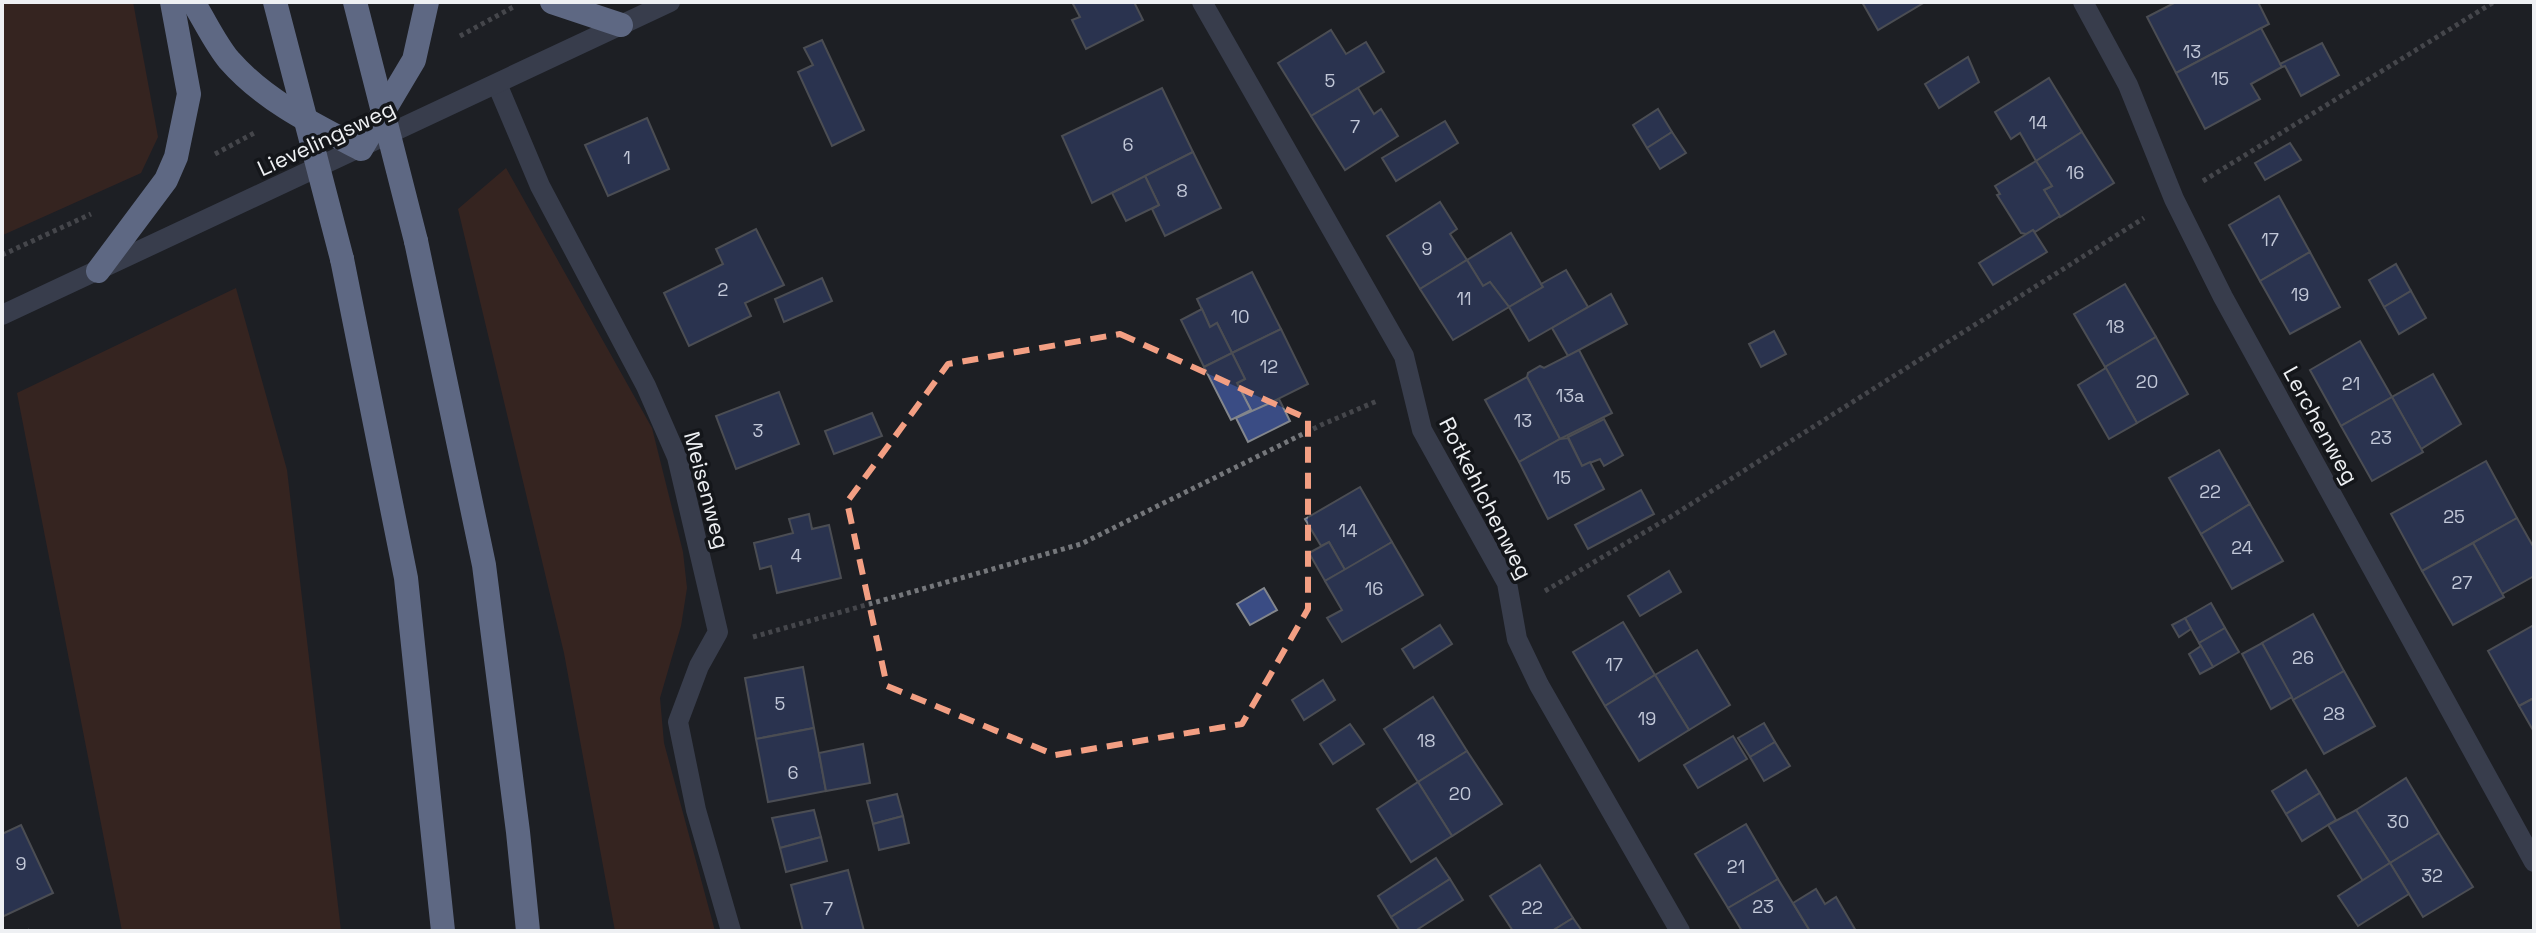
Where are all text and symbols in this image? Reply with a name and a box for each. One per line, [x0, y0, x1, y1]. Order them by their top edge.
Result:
house number: 13 [2183, 40, 2201, 63]
house number: 15 [2211, 67, 2229, 90]
house number: 5 [1325, 69, 1335, 92]
street label: Lievelingsweg [253, 94, 399, 182]
house number: 14 [2029, 111, 2047, 134]
house number: 7 [1350, 115, 1360, 138]
house number: 6 [1122, 133, 1134, 156]
house number: 1 [623, 146, 631, 169]
house number: 16 [2066, 161, 2084, 184]
house number: 8 [1176, 179, 1188, 202]
house number: 17 [2261, 228, 2279, 251]
house number: 9 [1421, 237, 1433, 260]
house number: 2 [718, 278, 728, 301]
house number: 19 [2291, 283, 2309, 306]
house number: 11 [1456, 287, 1472, 310]
house number: 10 [1230, 305, 1250, 328]
house number: 18 [2106, 315, 2124, 338]
house number: 12 [1260, 355, 1278, 378]
street label: Lerchenweg [2277, 361, 2365, 489]
house number: 20 [2136, 370, 2158, 393]
house number: 21 [2342, 372, 2360, 395]
house number: 13a [1556, 384, 1584, 407]
house number: 13 [1514, 409, 1532, 432]
street label: Rotkehlchenweg [1433, 412, 1539, 584]
house number: 3 [753, 419, 763, 442]
house number: 23 [2370, 426, 2392, 449]
street label: Meisenweg [678, 428, 736, 552]
house number: 15 [1553, 466, 1571, 489]
house number: 22 [2199, 480, 2221, 503]
house number: 25 [2443, 505, 2465, 528]
house number: 14 [1339, 519, 1357, 542]
house number: 24 [2231, 536, 2253, 559]
house number: 4 [790, 544, 802, 567]
house number: 27 [2452, 571, 2472, 594]
house number: 16 [1365, 577, 1383, 600]
house number: 26 [2292, 646, 2314, 669]
house number: 17 [1605, 653, 1623, 676]
house number: 5 [775, 692, 785, 715]
house number: 28 [2323, 702, 2345, 725]
house number: 19 [1638, 707, 1656, 730]
house number: 18 [1417, 729, 1435, 752]
house number: 6 [787, 761, 799, 784]
house number: 20 [1449, 782, 1471, 805]
house number: 30 [2387, 810, 2409, 833]
house number: 9 [15, 852, 27, 875]
house number: 21 [1727, 855, 1745, 878]
house number: 32 [2421, 864, 2443, 887]
house number: 23 [1752, 895, 1774, 918]
house number: 22 [1521, 896, 1543, 919]
house number: 7 [823, 897, 833, 920]

